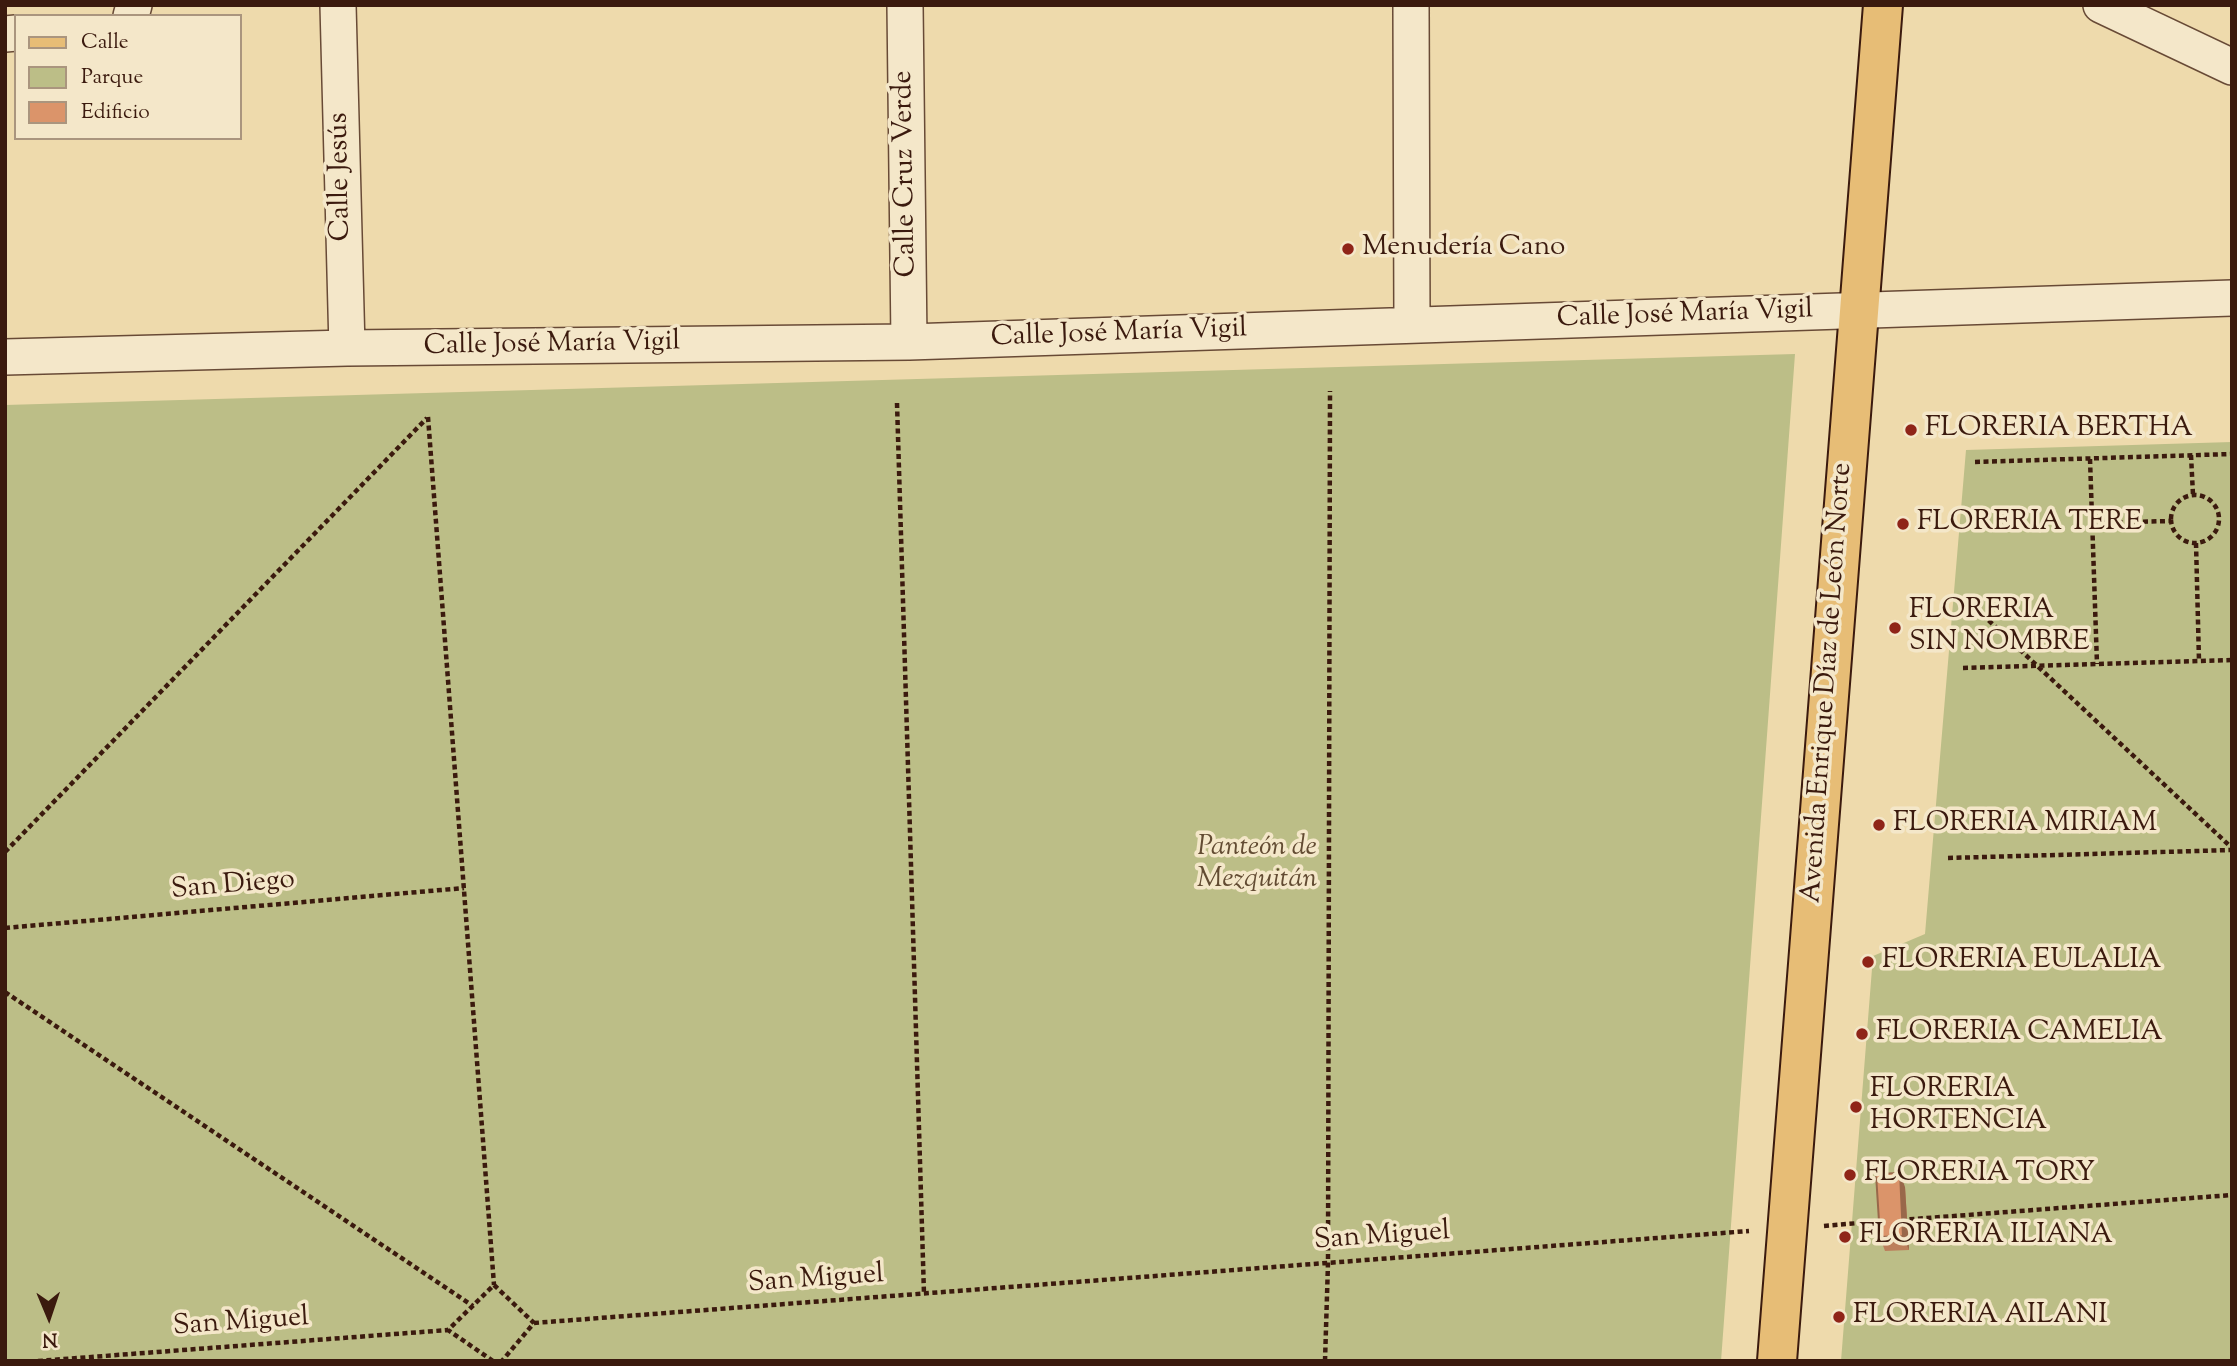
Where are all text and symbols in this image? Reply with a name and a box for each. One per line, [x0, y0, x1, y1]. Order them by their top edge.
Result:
legend [14, 14, 242, 140]
text: Calle [81, 28, 129, 58]
text: Parque [81, 63, 143, 93]
street label: Calle Cruz Verde [888, 70, 926, 278]
text: Edificio [81, 98, 150, 128]
street label: Calle Jesús [324, 112, 360, 242]
place label: Menudería Cano [1362, 232, 1565, 266]
marker: Menudería Cano [1340, 241, 1356, 257]
street label: Calle José María Vigil [1556, 295, 1814, 337]
street label: Calle José María Vigil [990, 314, 1248, 356]
street label: Calle José María Vigil [423, 327, 681, 365]
place label: FLORERIA BERTHA [1925, 413, 2193, 447]
marker: FLORERIA BERTHA [1903, 422, 1919, 438]
street label: Avenida Enrique Díaz de León Norte [1797, 462, 1861, 904]
place label: FLORERIA TERE [1917, 507, 2142, 541]
marker: FLORERIA TERE [1895, 516, 1911, 532]
place label: FLORERIA SIN NOMBRE [1909, 595, 2089, 661]
marker: FLORERIA SIN NOMBRE [1887, 620, 1903, 636]
place label: FLORERIA MIRIAM [1893, 808, 2157, 842]
marker: FLORERIA MIRIAM [1871, 817, 1887, 833]
park label: Panteón de Mezquitán [1197, 832, 1317, 898]
street label: San Diego [170, 865, 296, 909]
place label: FLORERIA EULALIA [1882, 945, 2161, 979]
marker: FLORERIA EULALIA [1860, 954, 1876, 970]
place label: FLORERIA CAMELIA [1876, 1017, 2163, 1051]
marker: FLORERIA CAMELIA [1854, 1026, 1870, 1042]
place label: FLORERIA HORTENCIA [1870, 1074, 2047, 1140]
marker: FLORERIA HORTENCIA [1848, 1099, 1864, 1115]
place label: FLORERIA TORY [1864, 1158, 2095, 1192]
marker: FLORERIA TORY [1842, 1167, 1858, 1183]
street label: San Miguel [1313, 1216, 1451, 1260]
place label: FLORERIA ILIANA [1859, 1220, 2113, 1254]
marker: FLORERIA ILIANA [1837, 1229, 1853, 1245]
street label: San Miguel [747, 1259, 885, 1303]
north arrow [14, 1282, 84, 1352]
place label: FLORERIA AILANI [1853, 1300, 2107, 1334]
street label: San Miguel [172, 1302, 310, 1346]
marker: FLORERIA AILANI [1831, 1309, 1847, 1325]
text: N [42, 1325, 58, 1352]

